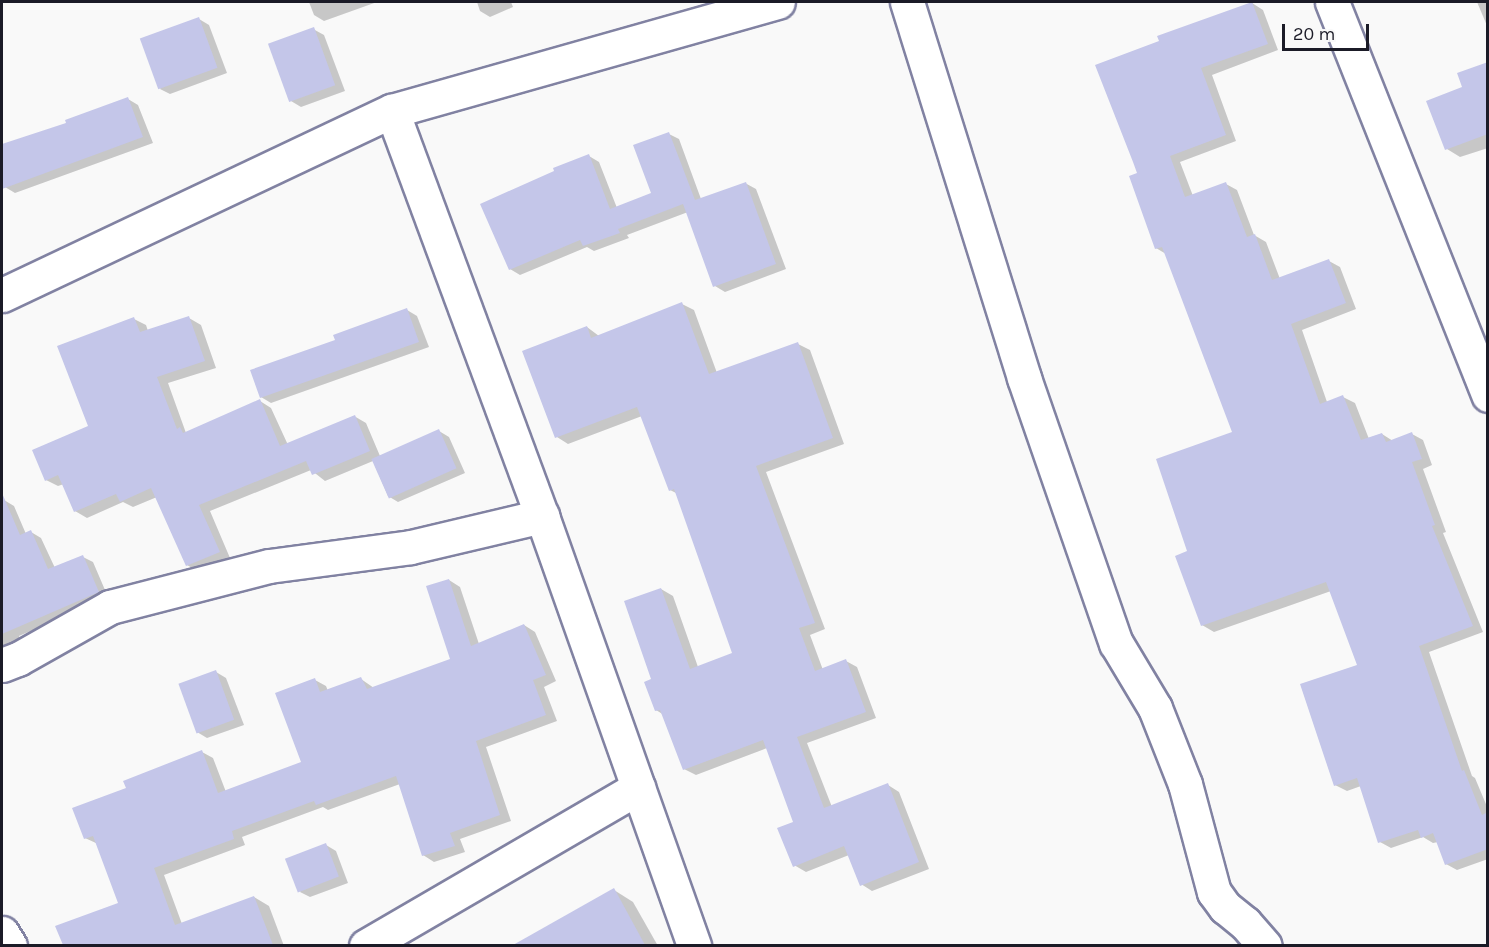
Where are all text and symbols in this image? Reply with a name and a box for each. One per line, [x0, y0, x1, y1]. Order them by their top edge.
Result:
scale bar [1285, 12, 1372, 50]
text: 20 m [1293, 23, 1335, 45]

